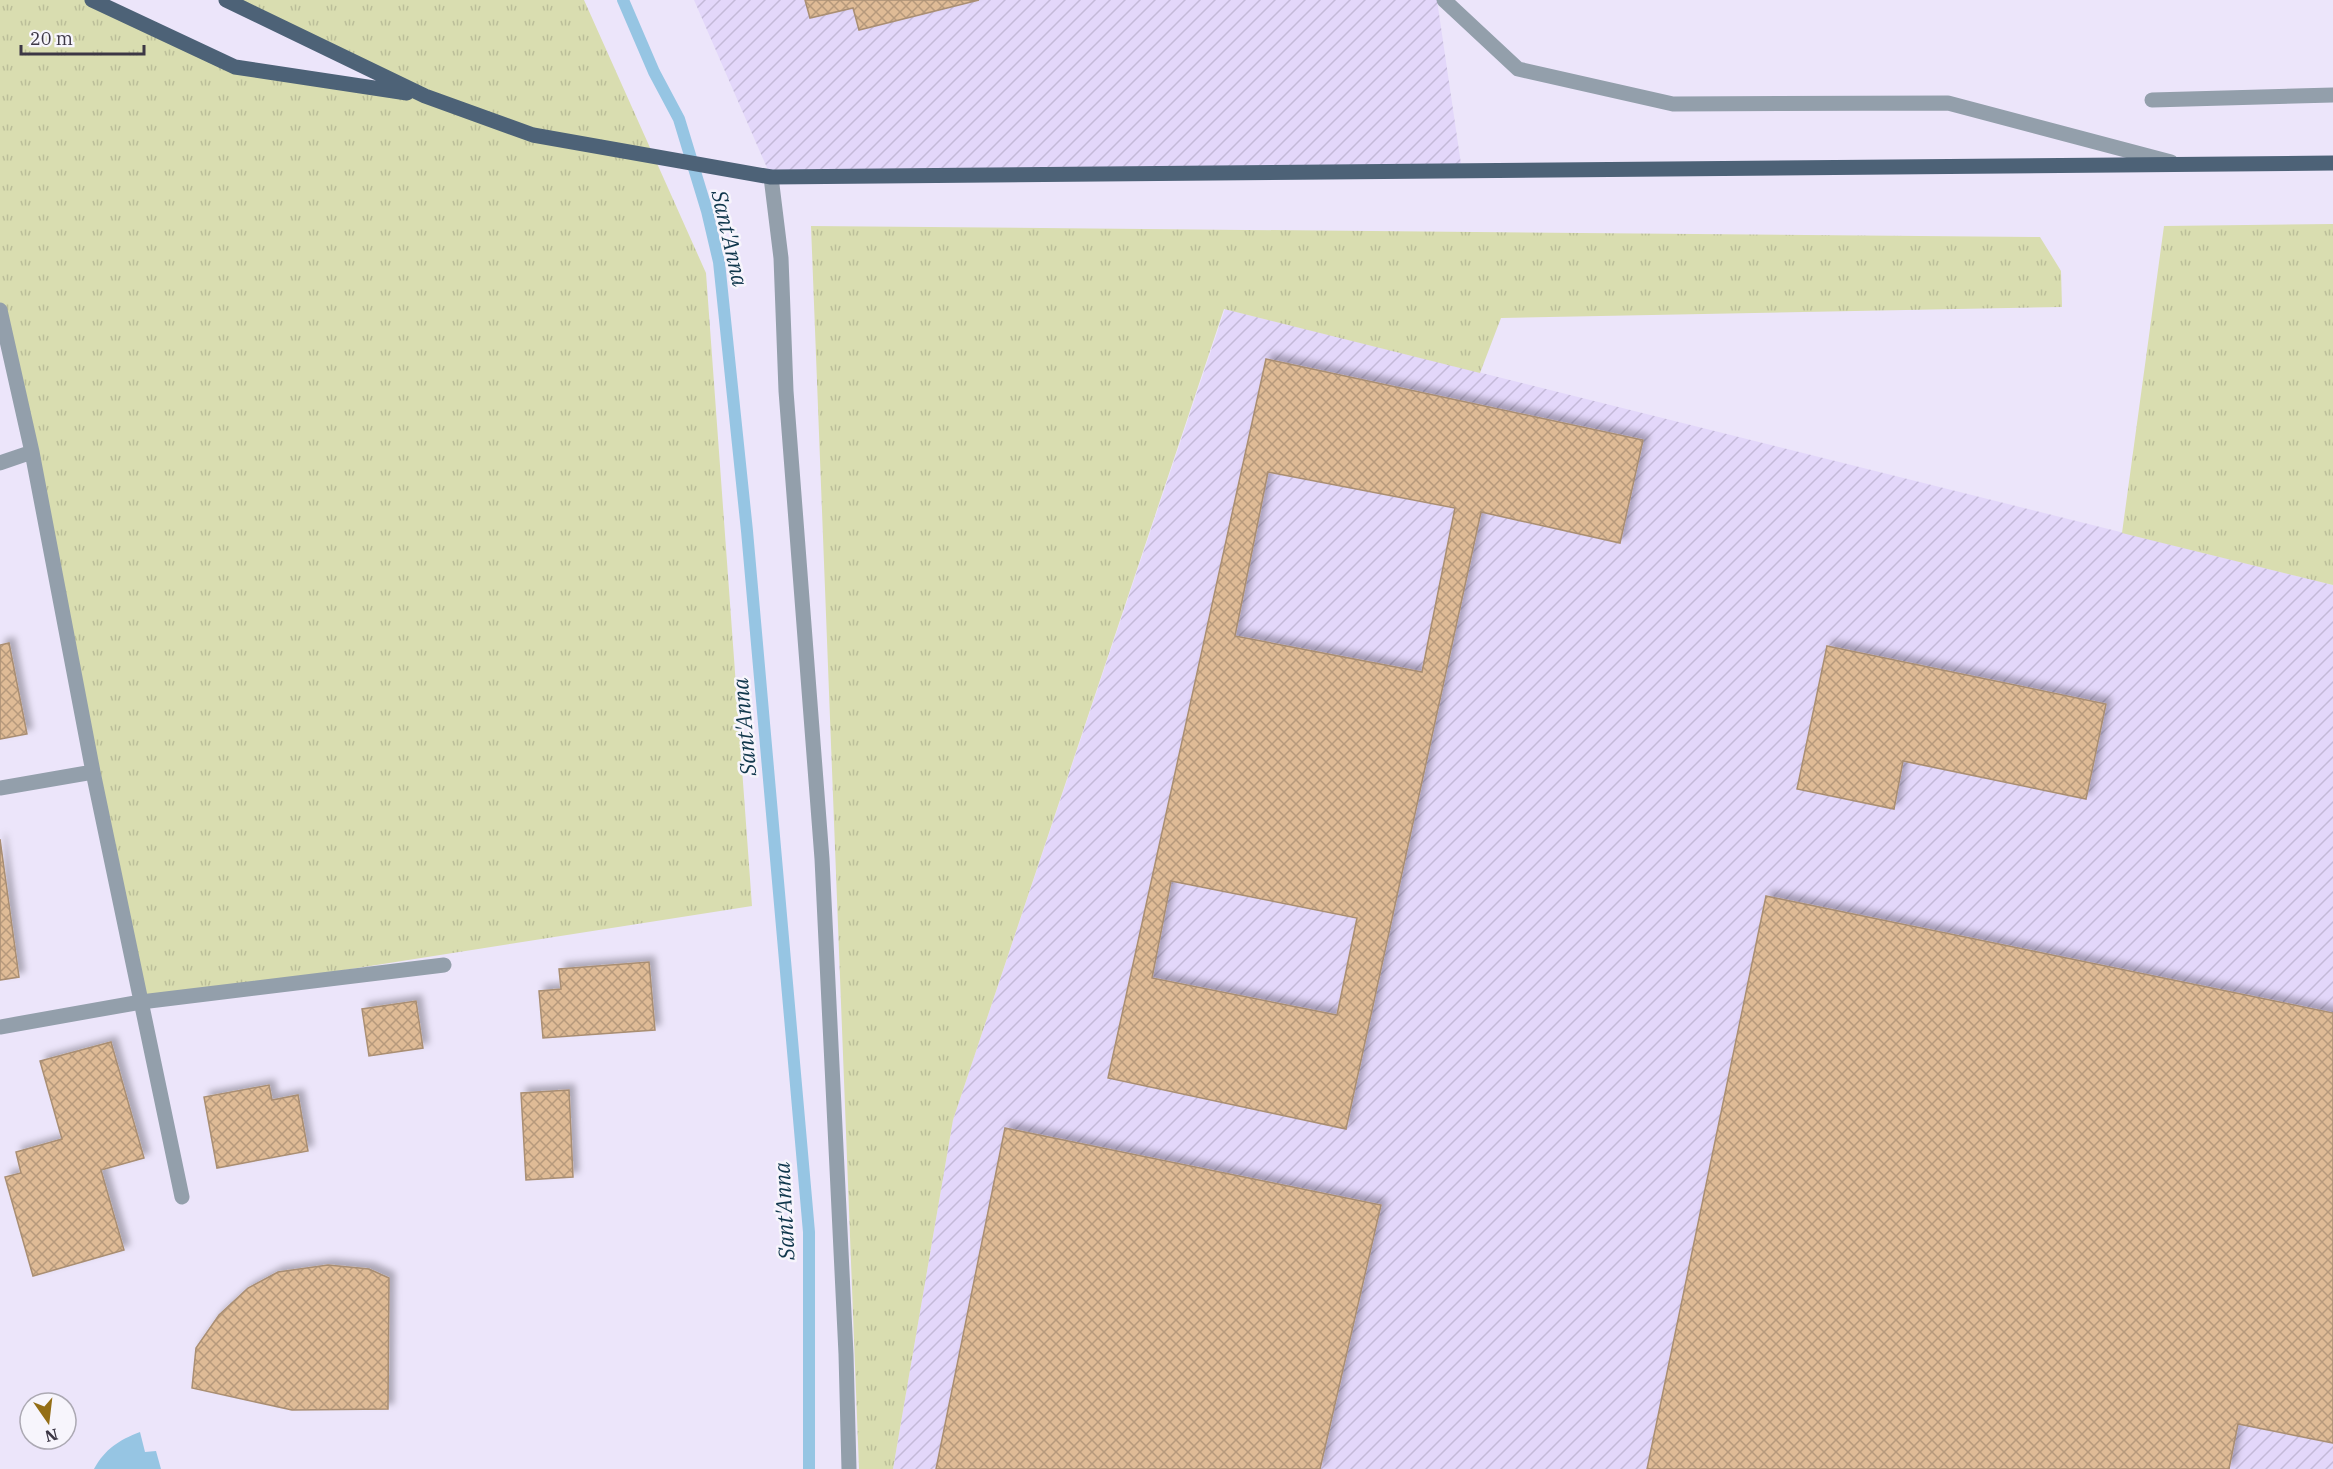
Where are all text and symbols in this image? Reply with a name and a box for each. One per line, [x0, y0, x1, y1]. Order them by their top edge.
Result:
scale bar [21, 18, 144, 56]
text: 20 m [30, 27, 73, 50]
water label: Sant'Anna [705, 186, 756, 289]
water label: Sant'Anna [725, 677, 762, 778]
water label: Sant'Anna [766, 1161, 801, 1262]
north arrow [18, 1391, 78, 1451]
text: N [43, 1424, 60, 1447]

